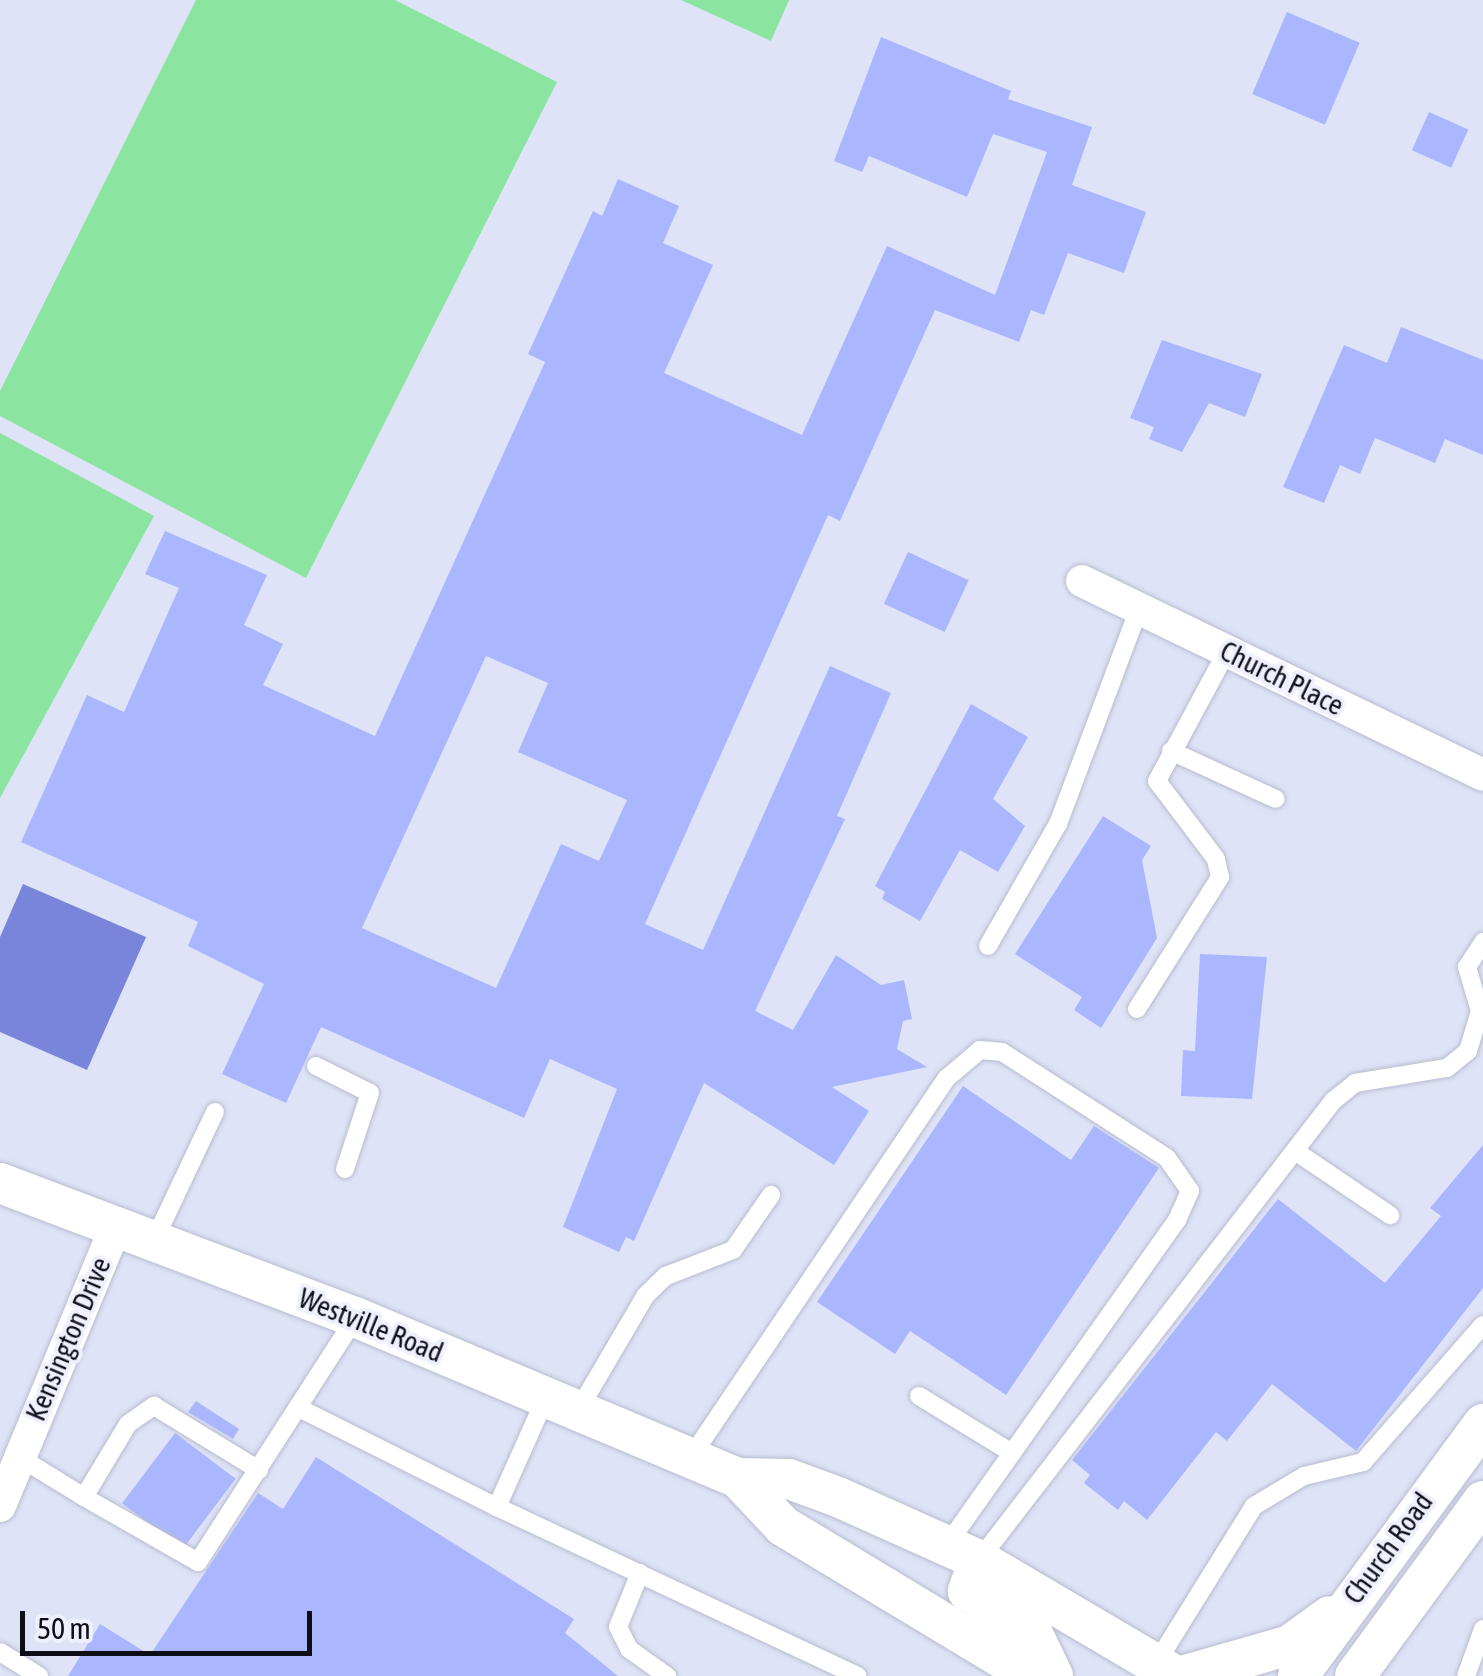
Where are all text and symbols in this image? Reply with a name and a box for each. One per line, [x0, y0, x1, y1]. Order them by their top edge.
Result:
street label: Church Place [1215, 634, 1349, 722]
street label: Kensington Drive [19, 1252, 117, 1426]
street label: Westville Road [294, 1281, 448, 1369]
street label: Church Road [1336, 1486, 1440, 1610]
scale bar [25, 1591, 318, 1653]
text: 50 m [37, 1611, 91, 1645]

